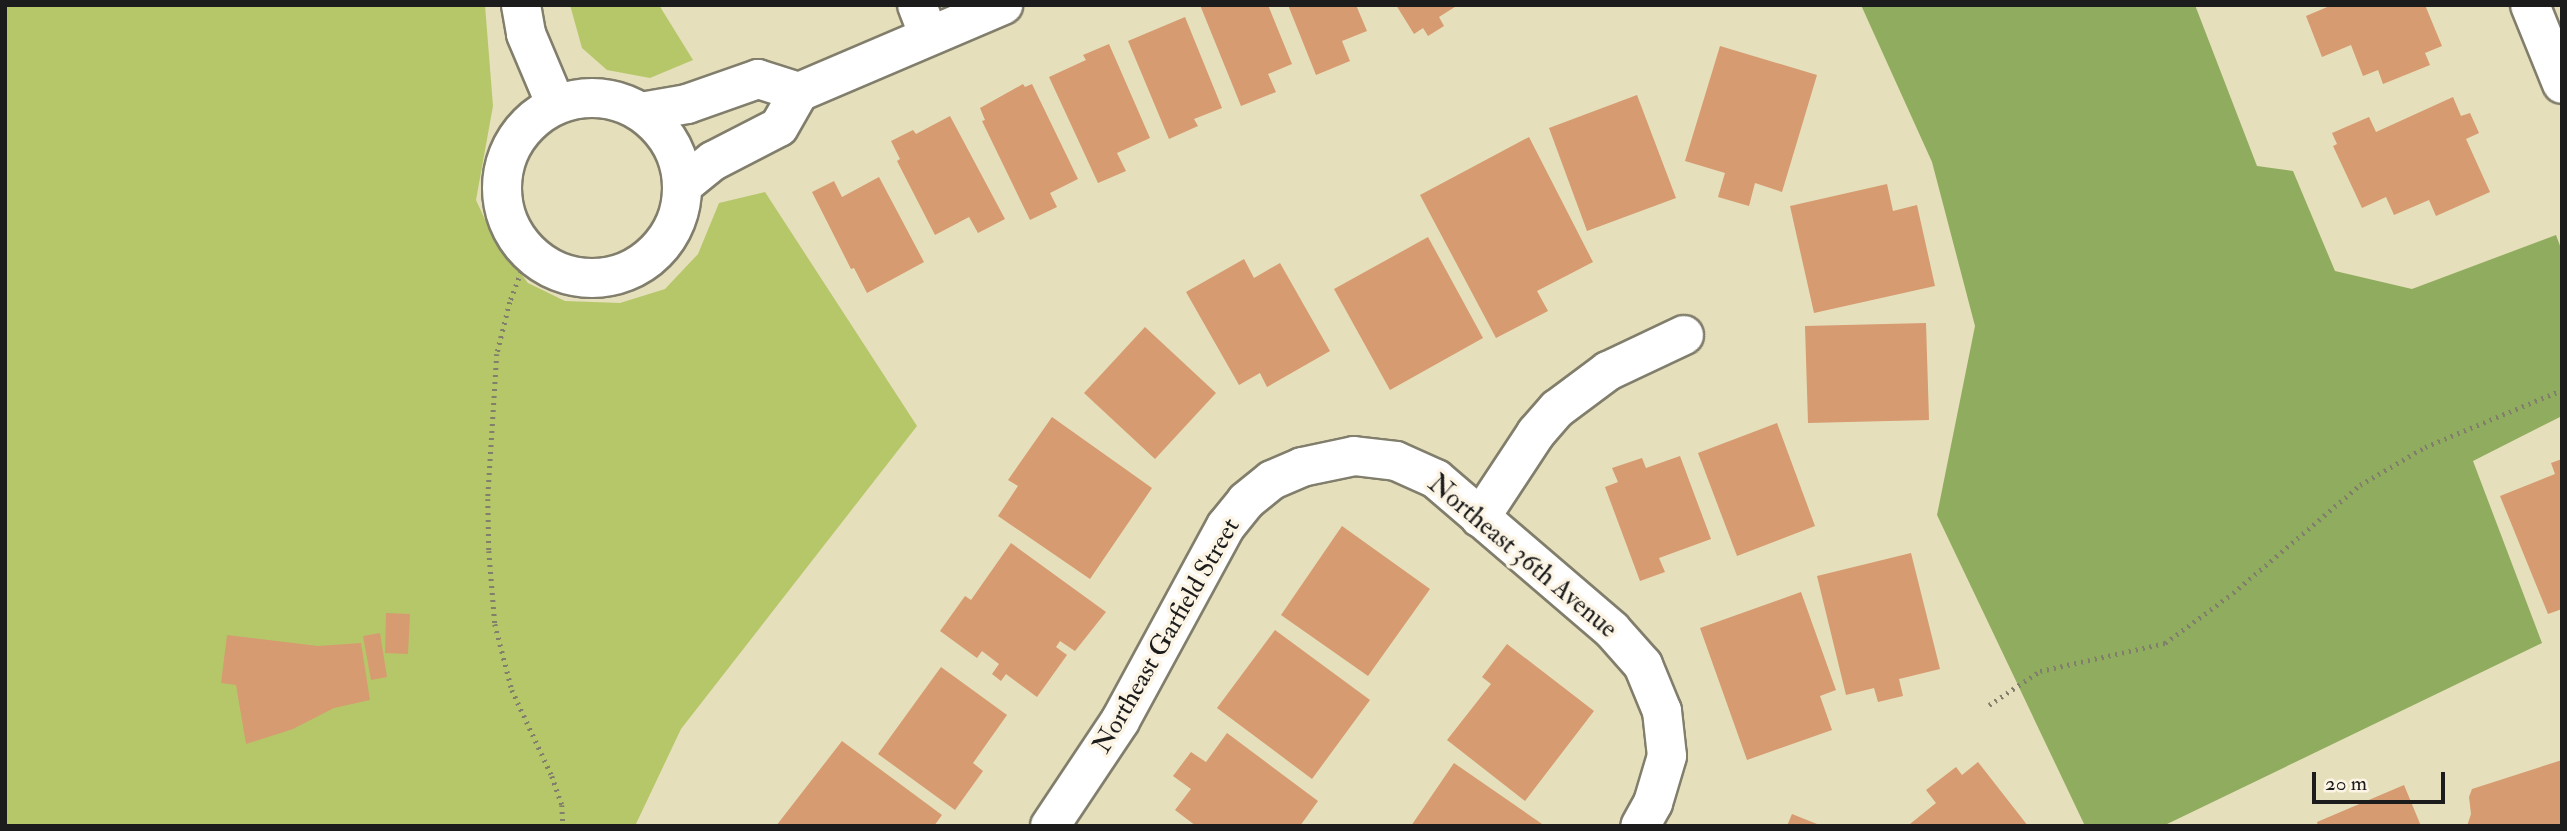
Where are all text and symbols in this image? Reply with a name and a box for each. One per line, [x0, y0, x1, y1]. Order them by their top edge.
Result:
street label: Northeast 36th Avenue [1421, 469, 1623, 645]
street label: Northeast Garfield Street [1087, 513, 1247, 759]
scale bar [2315, 758, 2448, 802]
text: 20 m [2325, 770, 2367, 797]

